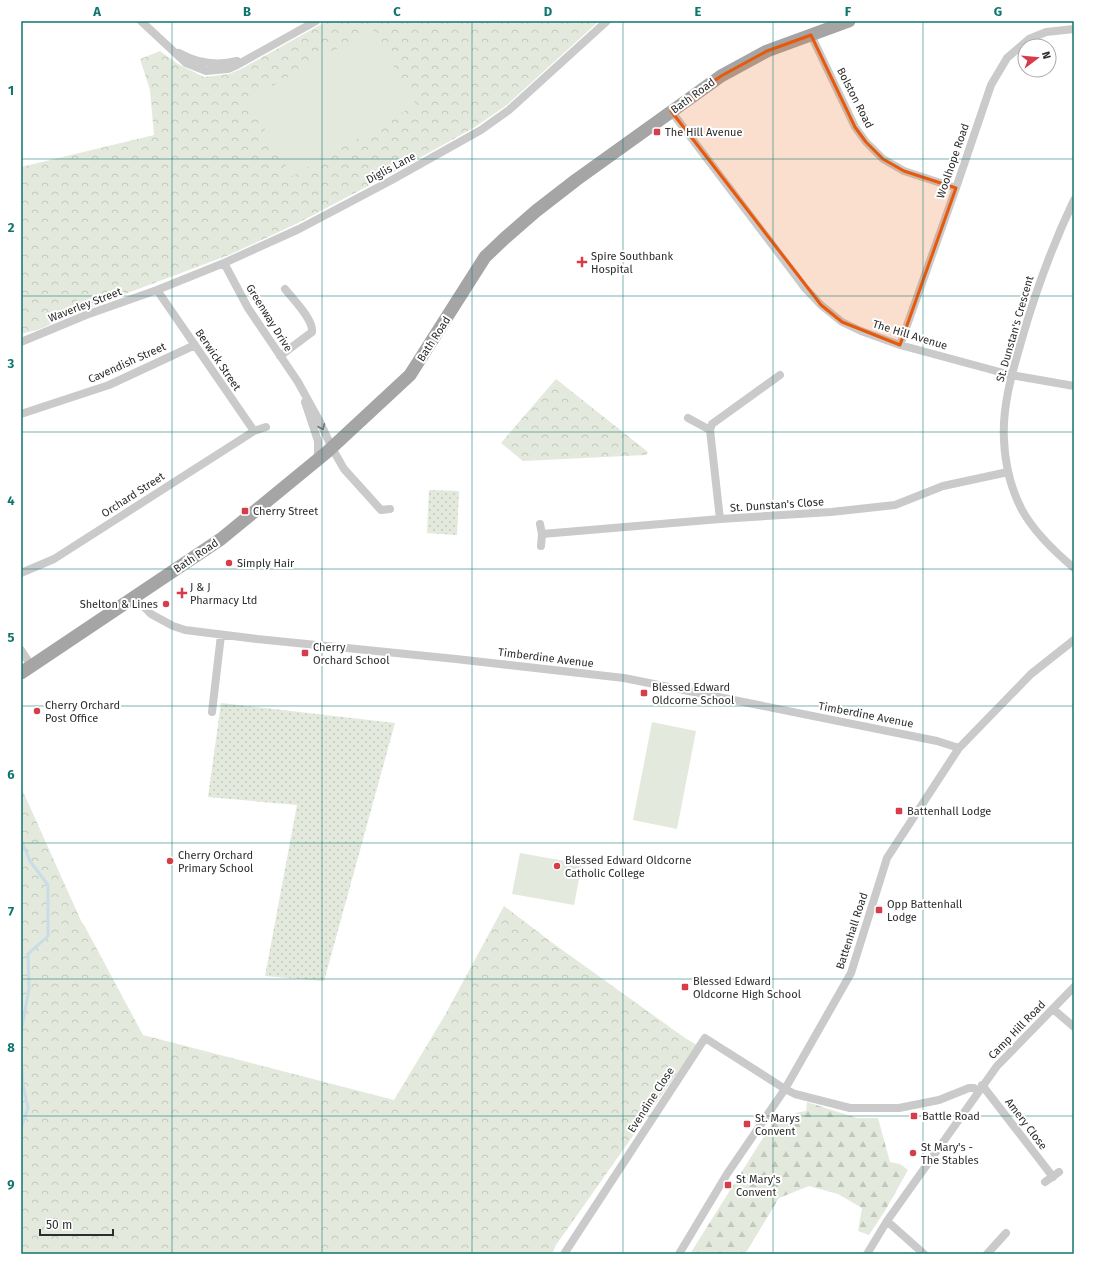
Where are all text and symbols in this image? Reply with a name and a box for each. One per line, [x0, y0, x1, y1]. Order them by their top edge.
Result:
text: A [92, 4, 101, 19]
text: B [243, 4, 251, 19]
text: C [393, 4, 401, 19]
text: D [544, 4, 553, 19]
text: E [695, 4, 702, 19]
text: F [845, 4, 852, 19]
text: G [994, 4, 1002, 19]
north arrow [1017, 38, 1057, 78]
text: N [1039, 50, 1053, 61]
street label: Bolston Road [834, 65, 876, 131]
street label: Bath Road [668, 76, 718, 116]
text: 1 [8, 83, 14, 98]
street label: Woolhope Road [934, 122, 972, 200]
place label: The Hill Avenue [665, 126, 743, 139]
marker: The Hill Avenue [652, 127, 662, 137]
street label: Diglis Lane [364, 150, 418, 186]
text: 2 [8, 220, 15, 235]
place label: Spire Southbank Hospital [591, 250, 674, 276]
marker: Spire Southbank Hospital [576, 256, 588, 268]
street label: St. Dunstan's Crescent [994, 274, 1036, 384]
street label: Greenway Drive [243, 282, 295, 354]
street label: Waverley Street [47, 285, 124, 325]
street label: Bath Road [415, 314, 453, 364]
street label: The Hill Avenue [871, 317, 949, 353]
street label: Berwick Street [193, 327, 243, 393]
street label: Cavendish Street [86, 340, 168, 386]
text: 3 [7, 356, 15, 371]
one-way arrow [317, 423, 325, 430]
street label: Orchard Street [99, 470, 167, 520]
text: 4 [7, 493, 15, 508]
street label: St. Dunstan's Close [730, 495, 824, 515]
place label: Cherry Street [253, 505, 318, 518]
marker: Cherry Street [240, 506, 250, 516]
street label: Bath Road [171, 536, 221, 576]
place label: Simply Hair [237, 557, 295, 570]
marker: Simply Hair [224, 558, 234, 568]
place label: J & J Pharmacy Ltd [190, 581, 257, 607]
marker: J & J Pharmacy Ltd [177, 588, 187, 598]
place label: Shelton & Lines [80, 598, 158, 611]
marker: Shelton & Lines [161, 599, 171, 609]
text: 5 [8, 630, 15, 645]
place label: Cherry Orchard School [313, 641, 389, 667]
street label: Timberdine Avenue [497, 646, 595, 670]
marker: Cherry Orchard School [300, 648, 310, 658]
place label: Blessed Edward Oldcorne School [652, 681, 734, 707]
marker: Blessed Edward Oldcorne School [639, 688, 649, 698]
place label: Cherry Orchard Post Office [45, 699, 120, 725]
street label: Timberdine Avenue [818, 699, 914, 731]
marker: Cherry Orchard Post Office [32, 706, 42, 716]
text: 6 [7, 767, 15, 782]
place label: Battenhall Lodge [907, 805, 991, 818]
marker: Battenhall Lodge [894, 806, 904, 816]
place label: Cherry Orchard Primary School [178, 849, 253, 875]
place label: Blessed Edward Oldcorne Catholic College [565, 854, 691, 880]
marker: Cherry Orchard Primary School [165, 856, 175, 866]
marker: Blessed Edward Oldcorne Catholic College [552, 861, 562, 871]
street label: Battenhall Road [833, 891, 871, 971]
place label: Opp Battenhall Lodge [887, 898, 962, 924]
text: 7 [8, 904, 14, 919]
marker: Opp Battenhall Lodge [874, 905, 884, 915]
place label: Blessed Edward Oldcorne High School [693, 975, 801, 1001]
marker: Blessed Edward Oldcorne High School [680, 982, 690, 992]
street label: Camp Hill Road [986, 998, 1048, 1062]
text: 8 [7, 1040, 15, 1055]
street label: Evendine Close [625, 1065, 677, 1135]
street label: Amery Close [1002, 1096, 1050, 1152]
place label: Battle Road [922, 1110, 980, 1123]
marker: Battle Road [909, 1111, 919, 1121]
place label: St. Marys Convent [755, 1112, 800, 1138]
marker: St. Marys Convent [742, 1119, 752, 1129]
place label: St Mary's - The Stables [921, 1141, 979, 1167]
marker: St Mary's - The Stables [908, 1148, 918, 1158]
place label: St Mary's Convent [736, 1173, 781, 1199]
text: 9 [7, 1177, 15, 1192]
marker: St Mary's Convent [723, 1180, 733, 1190]
scale bar [40, 1211, 113, 1237]
text: 50 m [46, 1218, 72, 1232]

